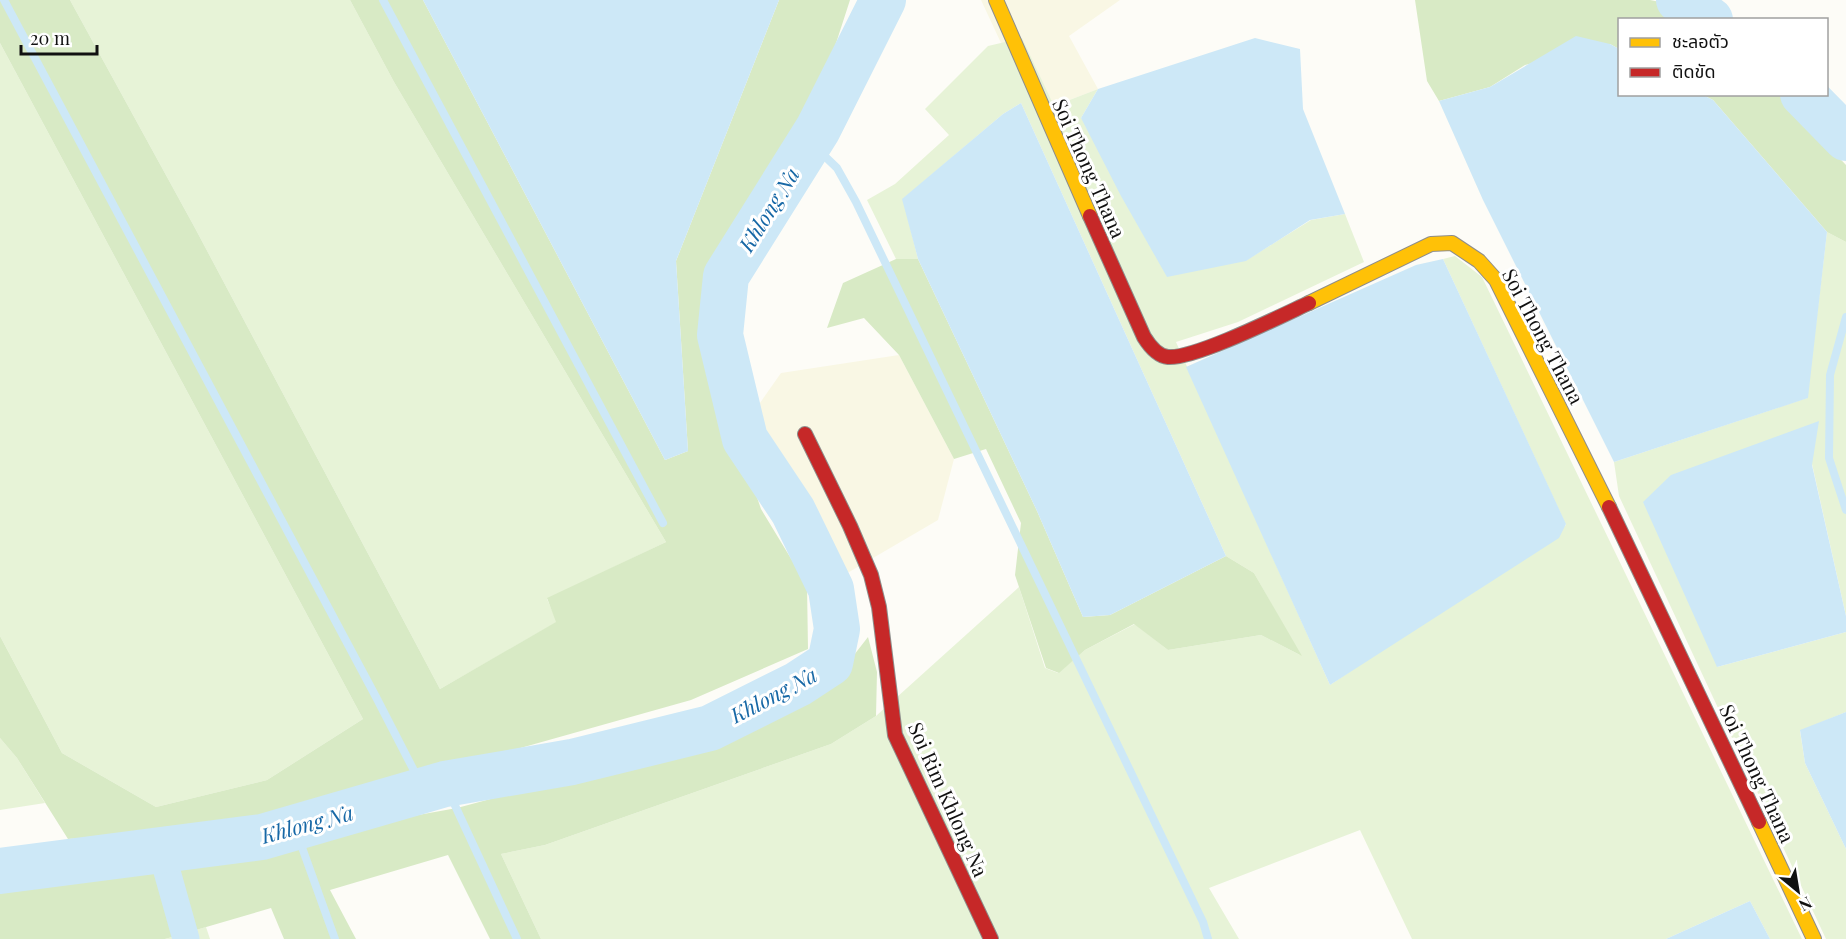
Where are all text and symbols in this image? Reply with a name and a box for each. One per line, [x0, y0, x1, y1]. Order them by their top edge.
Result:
scale bar [21, 18, 98, 56]
legend [1618, 18, 1828, 96]
text: 20 m [30, 26, 70, 50]
text: ชะลอตัว [1672, 29, 1729, 53]
text: ติดขัด [1672, 59, 1715, 83]
street label: Soi Thong Thana [1047, 94, 1133, 242]
water label: Khlong Na [731, 162, 805, 257]
street label: Soi Thong Thana [1497, 263, 1591, 409]
water label: Khlong Na [724, 660, 821, 729]
street label: Soi Thong Thana [1714, 699, 1802, 847]
street label: Soi Rim Khlong Na [903, 717, 995, 881]
water label: Khlong Na [257, 797, 356, 849]
north arrow [1768, 861, 1828, 921]
text: N [1795, 892, 1816, 917]

